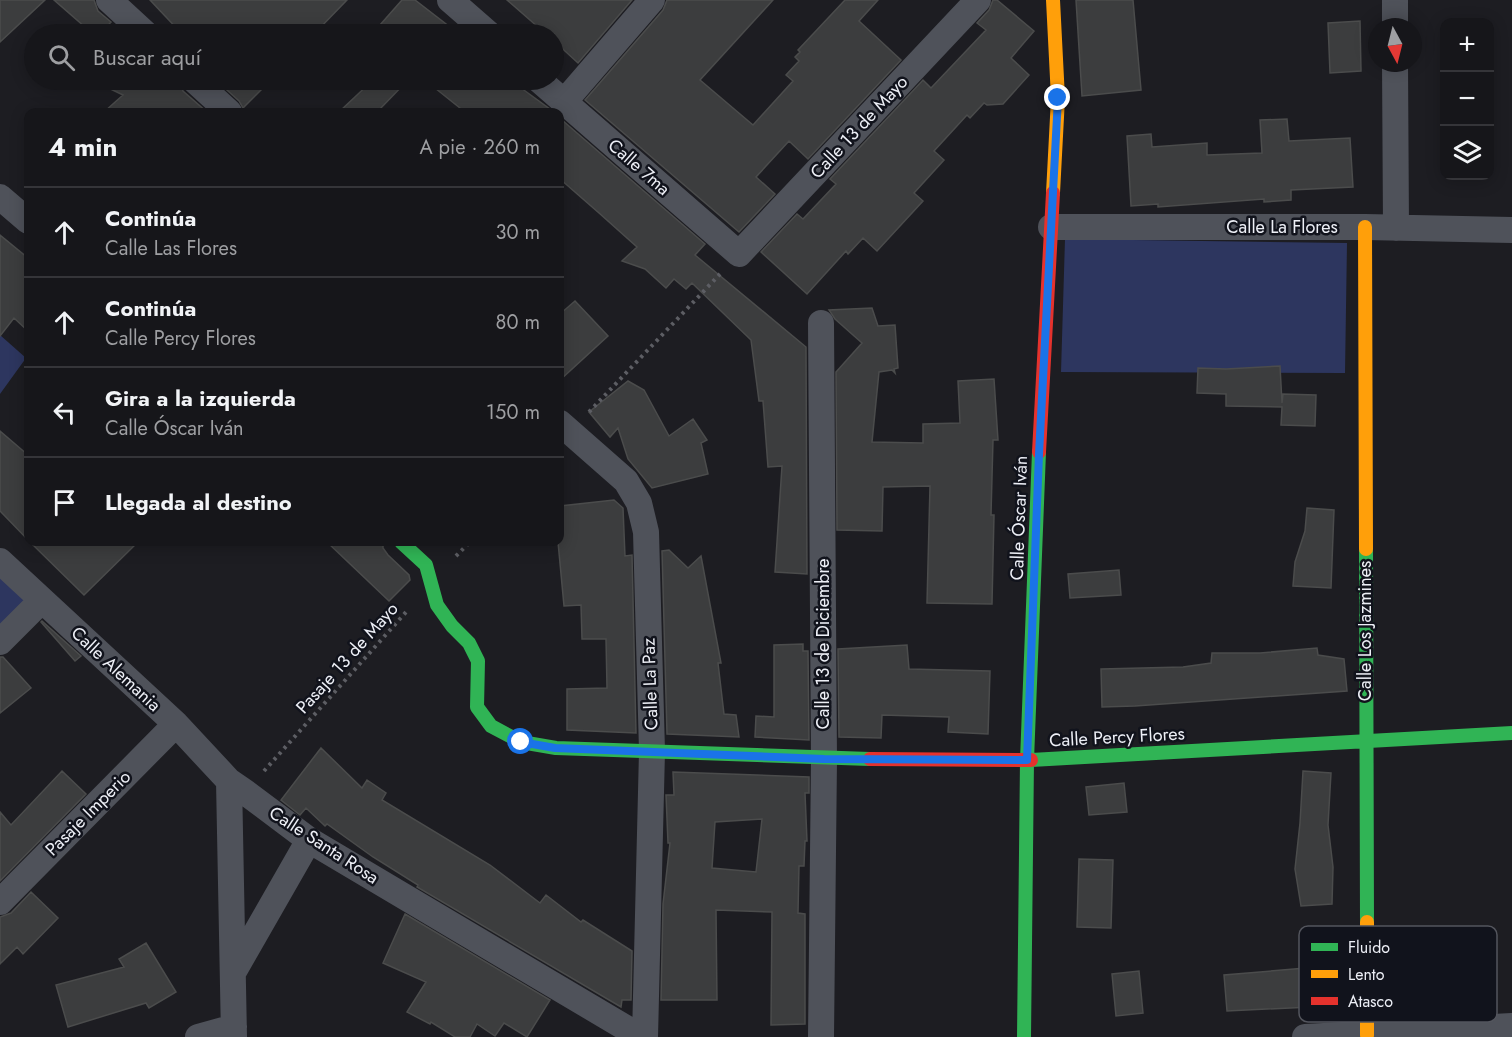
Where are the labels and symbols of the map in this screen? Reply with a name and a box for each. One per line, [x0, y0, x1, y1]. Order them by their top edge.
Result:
north arrow [1368, 18, 1422, 72]
street label: Calle 13 de Mayo [804, 69, 914, 184]
route end [1044, 84, 1070, 110]
street label: Calle 7ma [602, 133, 676, 201]
street label: Calle La Flores [1226, 214, 1338, 240]
street label: Calle Óscar Iván [1004, 455, 1034, 581]
street label: Calle 13 de Diciembre [810, 558, 836, 730]
street label: Calle Los Jazmines [1352, 561, 1378, 701]
street label: Pasaje 13 de Mayo [290, 596, 404, 719]
street label: Calle Alemania [65, 620, 167, 718]
street label: Calle La Paz [635, 637, 665, 731]
street label: Calle Percy Flores [1049, 720, 1185, 754]
route start [507, 728, 533, 754]
street label: Pasaje Imperio [39, 764, 137, 862]
street label: Calle Santa Rosa [264, 800, 384, 890]
legend [1299, 926, 1497, 1022]
text: Fluido [1348, 936, 1390, 959]
text: Lento [1348, 963, 1385, 986]
text: Atasco [1348, 990, 1393, 1013]

